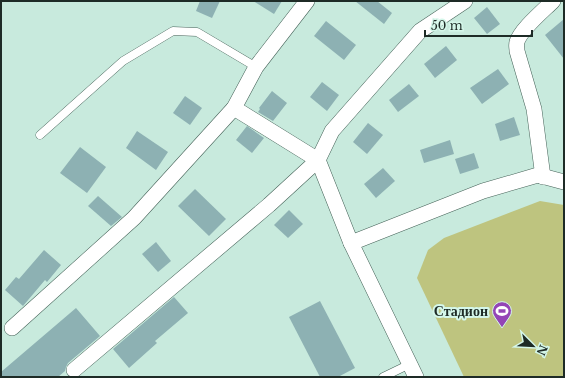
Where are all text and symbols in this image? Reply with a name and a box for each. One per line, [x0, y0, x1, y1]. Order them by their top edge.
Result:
scale bar [425, 12, 532, 38]
text: 50 m [431, 18, 463, 33]
sports icon: Стадион [491, 300, 513, 328]
place label: Стадион [434, 302, 488, 320]
north arrow [513, 326, 553, 366]
text: N [533, 342, 551, 358]

